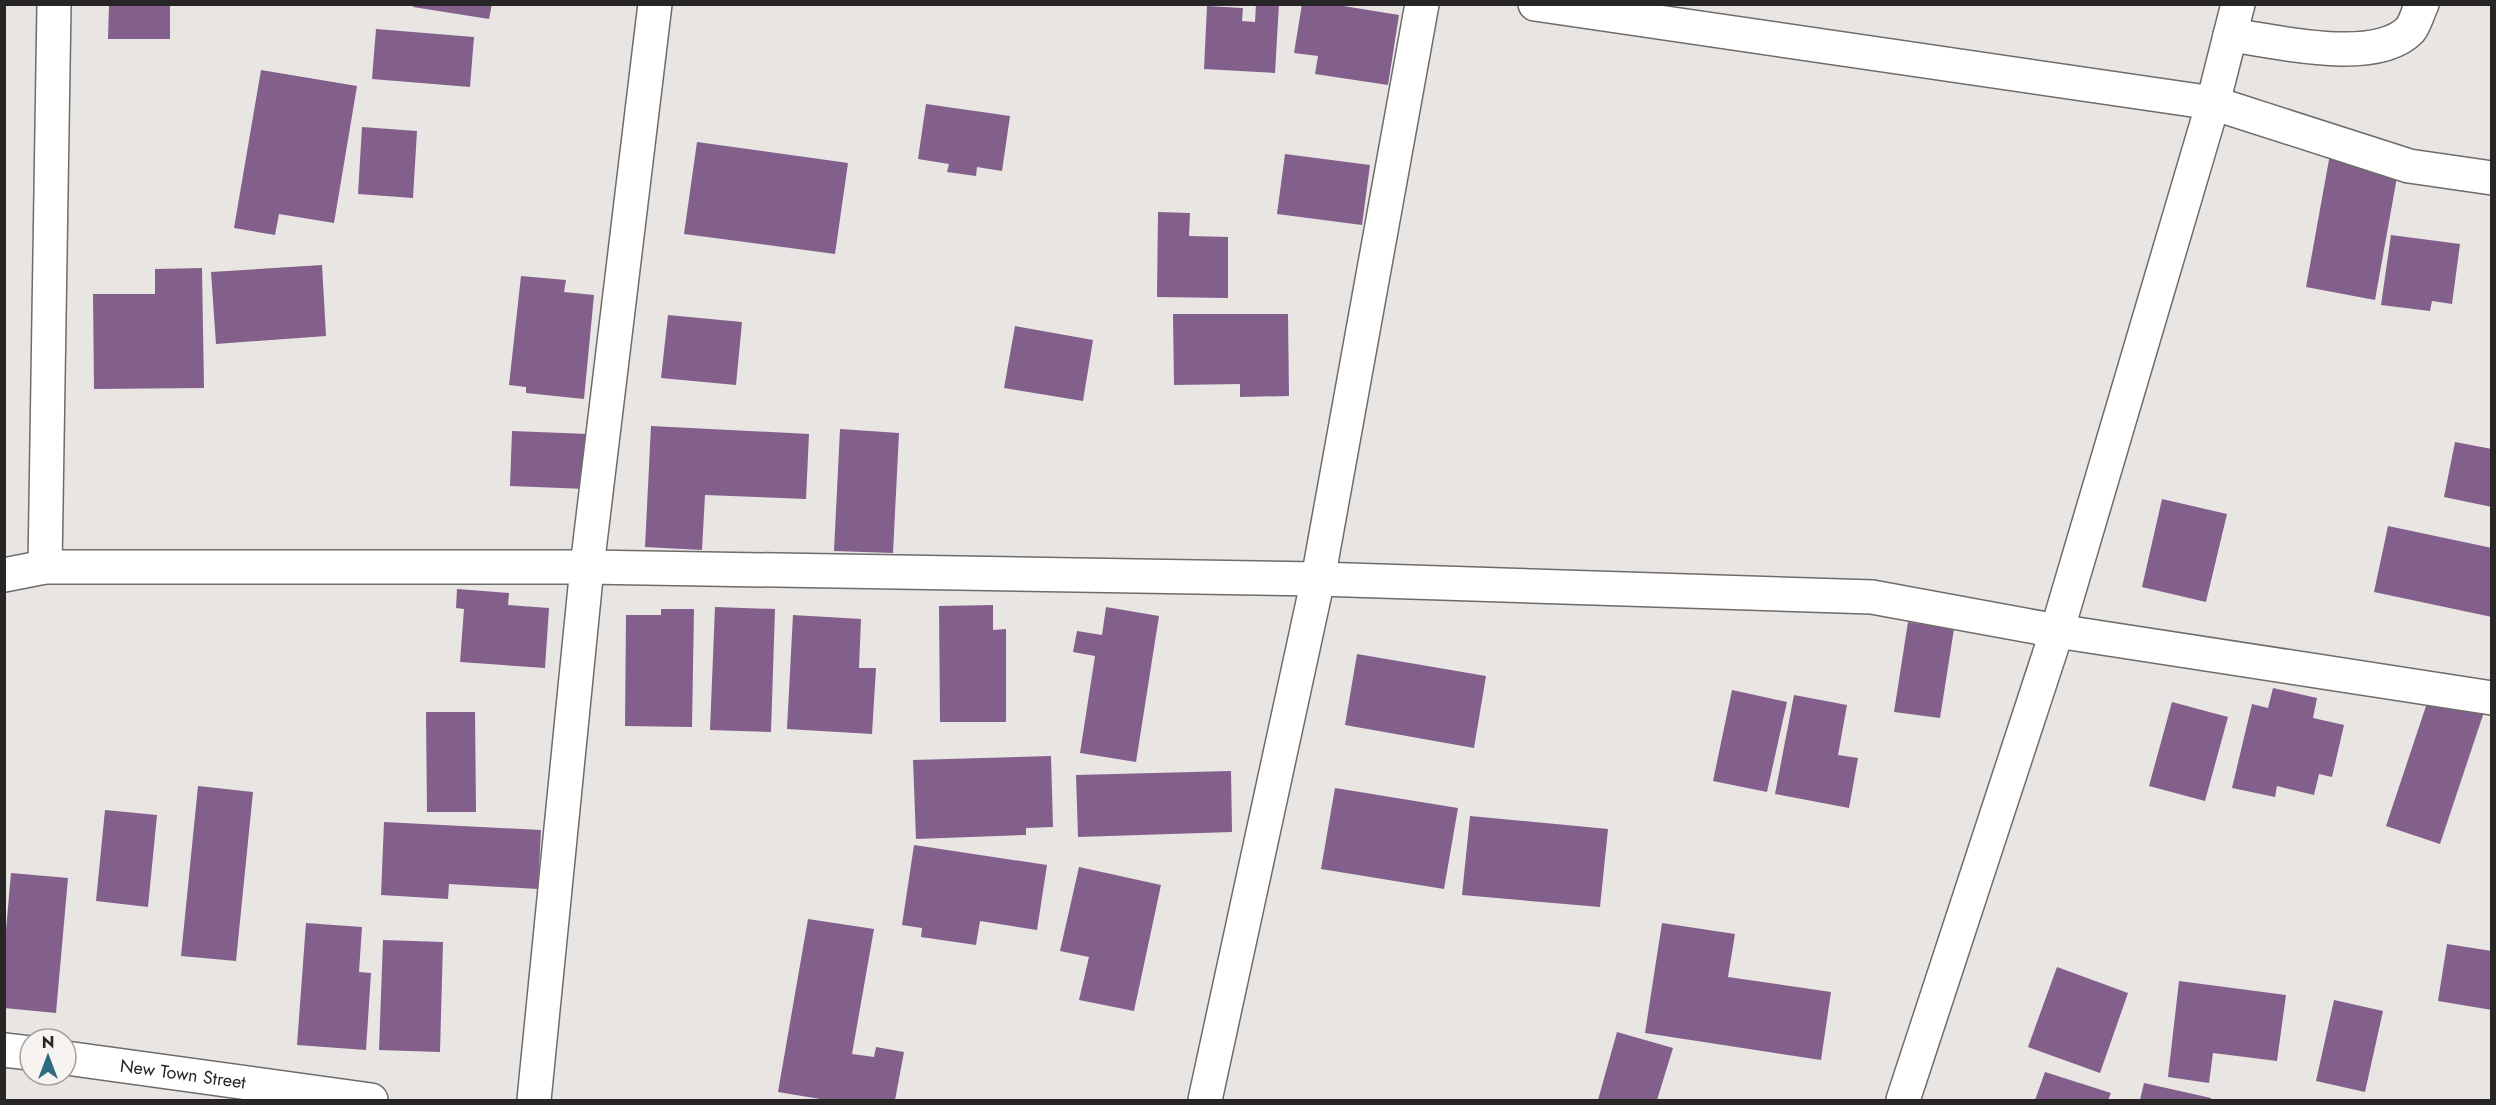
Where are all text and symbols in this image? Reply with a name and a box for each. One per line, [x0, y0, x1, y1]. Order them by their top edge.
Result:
north arrow [18, 1027, 78, 1087]
text: N [42, 1031, 54, 1054]
street label: New Town Street [118, 1053, 248, 1096]

